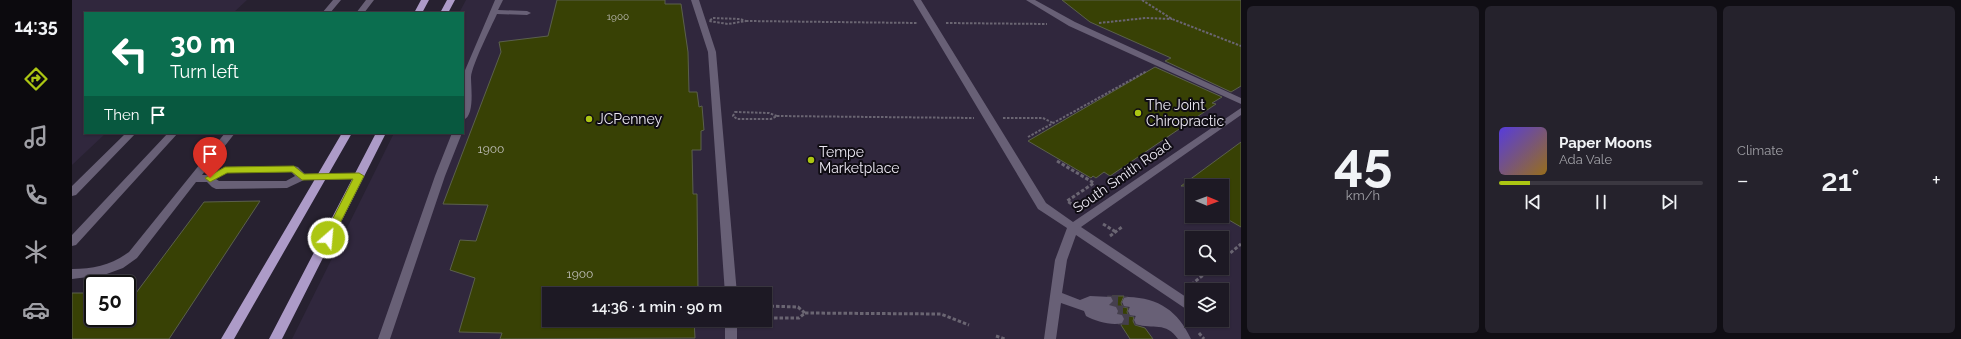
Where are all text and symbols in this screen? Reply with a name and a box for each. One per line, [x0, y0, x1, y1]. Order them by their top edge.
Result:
house number: 1900 [607, 11, 629, 22]
text: 14:35 [14, 15, 58, 36]
text: 30 m [170, 27, 236, 60]
icon: left [104, 28, 156, 80]
text: Turn left [170, 61, 239, 82]
icon: directions [22, 65, 50, 93]
place label: The Joint Chiropractic [1146, 97, 1224, 129]
icon: arrive [147, 104, 169, 126]
text: Then [104, 106, 139, 124]
marker: The Joint Chiropractic [1133, 108, 1143, 118]
place label: JCPenney [597, 111, 662, 127]
marker: JCPenney [584, 114, 594, 124]
icon: music [22, 123, 50, 151]
text: 45 [1334, 131, 1392, 192]
text: Paper Moons [1559, 134, 1652, 152]
street label: South Smith Road [1070, 136, 1174, 216]
pin [193, 137, 227, 178]
house number: 1900 [478, 142, 504, 156]
icon: arrive [199, 143, 221, 165]
text: Climate [1737, 143, 1783, 158]
place label: Tempe Marketplace [819, 144, 900, 176]
text: Ada Vale [1559, 152, 1612, 167]
marker: Tempe Marketplace [806, 155, 816, 165]
text: 21° [1821, 163, 1860, 198]
text: − [1737, 167, 1749, 193]
text: + [1932, 167, 1941, 193]
north arrow [1185, 179, 1229, 223]
map controls [1185, 179, 1229, 327]
icon: phone [22, 181, 50, 209]
text: km/h [1346, 188, 1380, 203]
icon: previous [1522, 191, 1544, 213]
icon: pause [1590, 191, 1612, 213]
icon: next [1658, 191, 1680, 213]
position arrow [307, 217, 349, 259]
button: search [1185, 231, 1229, 275]
icon: climate [22, 238, 50, 266]
house number: 1900 [567, 267, 593, 281]
speed limit sign: 50 [84, 275, 136, 327]
button: layers [1185, 283, 1229, 327]
icon: car [22, 296, 50, 324]
text: 14:36 · 1 min · 90 m [592, 298, 722, 316]

